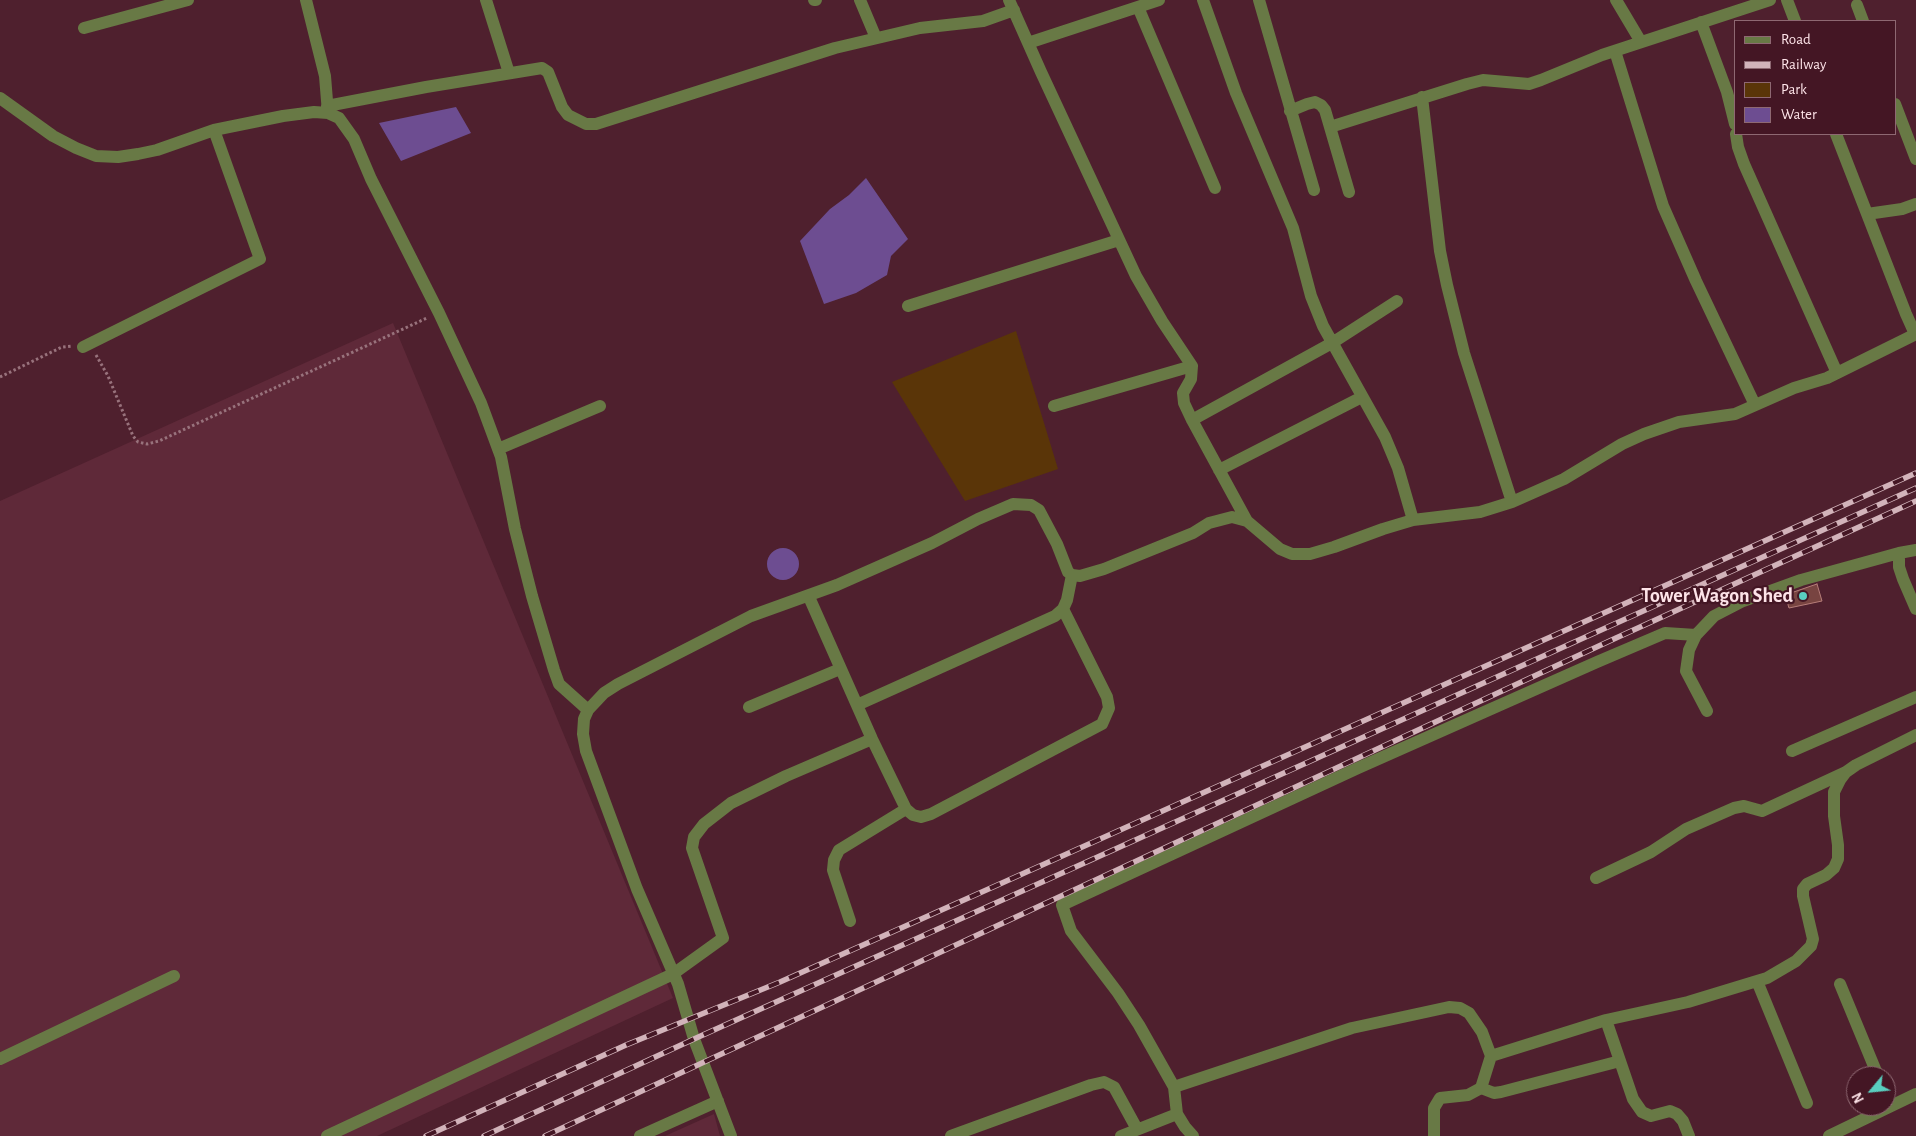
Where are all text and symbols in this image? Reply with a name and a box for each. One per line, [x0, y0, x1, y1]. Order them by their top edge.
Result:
legend [1734, 20, 1896, 135]
text: Road [1781, 32, 1811, 47]
text: Railway [1781, 57, 1826, 72]
text: Park [1781, 82, 1807, 97]
text: Water [1781, 107, 1817, 122]
place label: Tower Wagon Shed [1641, 584, 1793, 608]
marker: Tower Wagon Shed [1797, 590, 1809, 602]
north arrow [1846, 1066, 1896, 1116]
text: N [1850, 1090, 1867, 1105]

